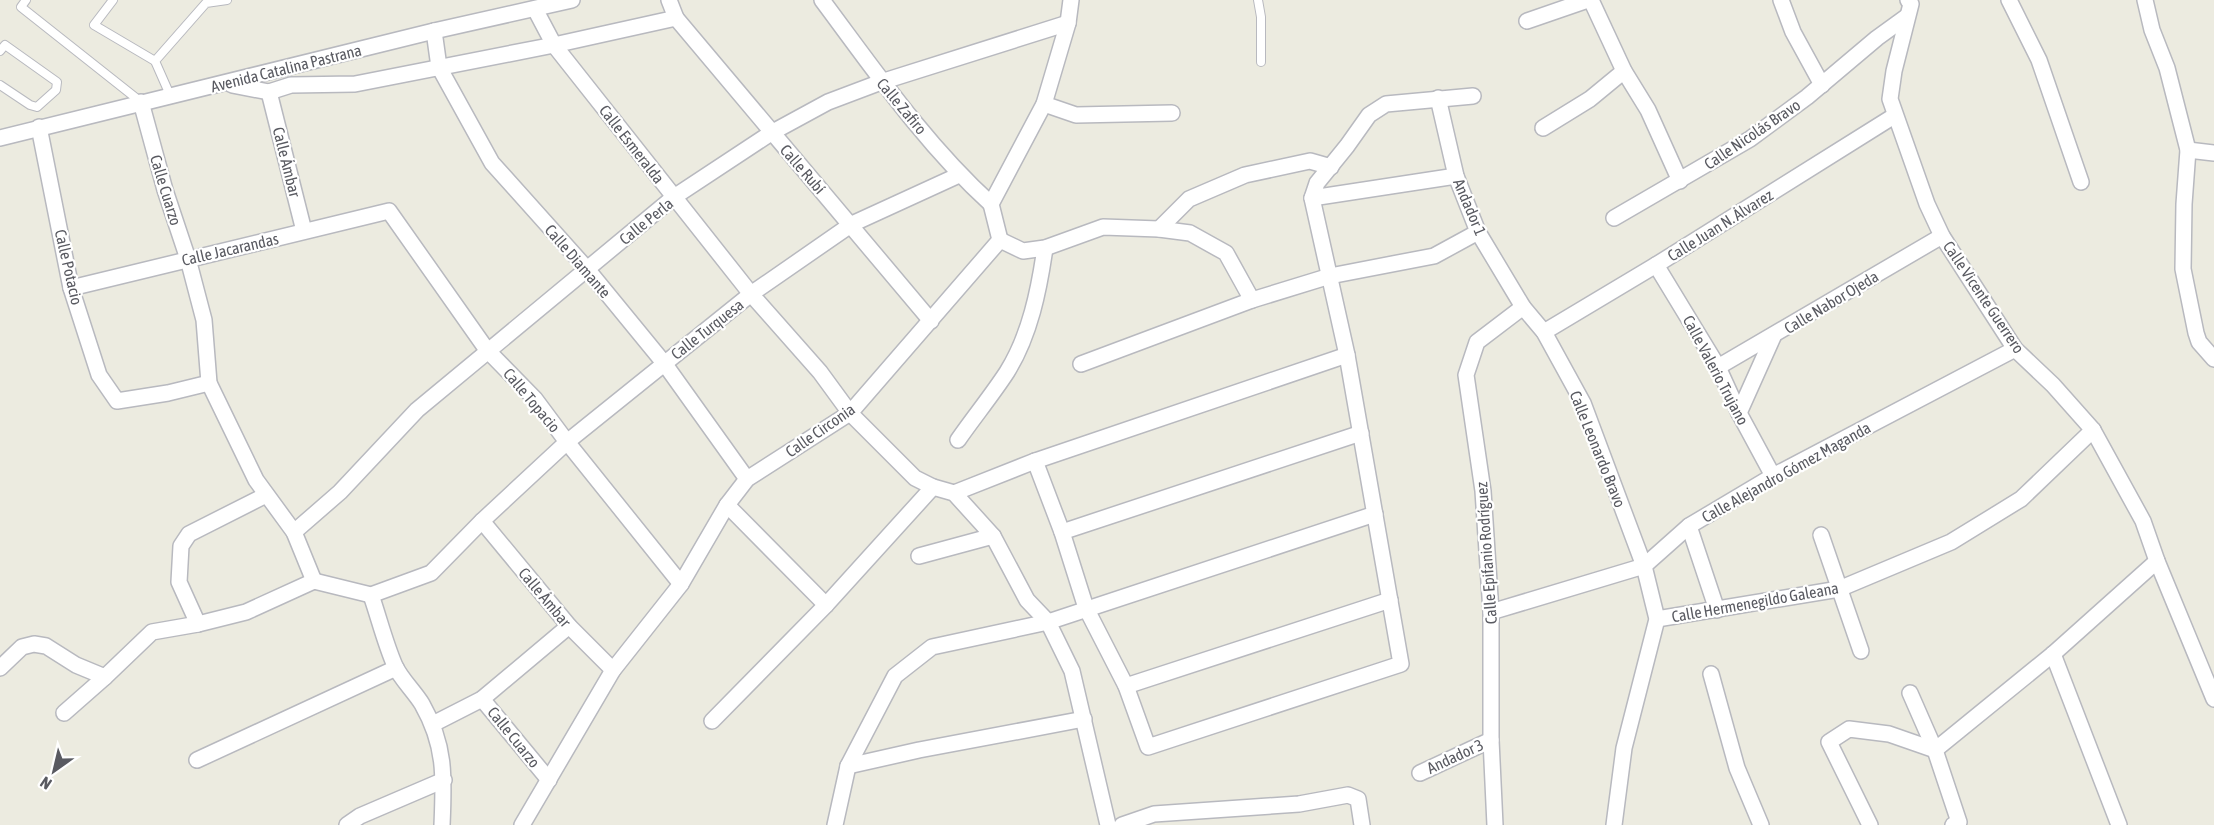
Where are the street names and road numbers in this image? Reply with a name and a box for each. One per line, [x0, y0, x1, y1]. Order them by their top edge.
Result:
street label: Avenida Catalina Pastrana [209, 41, 363, 95]
street label: Calle Zafiro [873, 74, 931, 138]
street label: Calle Nicolás Bravo [1701, 95, 1803, 173]
street label: Calle Esmeralda [596, 101, 668, 187]
street label: Calle Ámbar [270, 125, 304, 199]
street label: Calle Rubí [777, 141, 829, 198]
street label: Calle Cuarzo [147, 153, 185, 227]
street label: Andador 1 [1450, 176, 1490, 238]
street label: Calle Juan N. Álvarez [1664, 185, 1776, 265]
street label: Calle Perla [616, 194, 676, 248]
street label: Calle Diamante [541, 221, 615, 301]
street label: Calle Potacio [52, 228, 86, 306]
street label: Calle Jacarandas [180, 229, 280, 269]
street label: Calle Vicente Guerrero [1940, 238, 2028, 356]
street label: Calle Nabor Ojeda [1781, 267, 1882, 338]
street label: Calle Turquesa [667, 295, 747, 364]
street label: Calle Valerio Trujano [1679, 312, 1752, 428]
street label: Calle Topacio [499, 364, 564, 436]
street label: Calle Leonardo Bravo [1566, 388, 1630, 510]
street label: Calle Circonia [782, 400, 858, 460]
street label: Calle Alejandro Gómez Maganda [1698, 418, 1874, 527]
street label: Calle Epifanio Rodríguez [1472, 481, 1501, 625]
street label: Calle Ámbar [515, 564, 575, 630]
street label: Calle Hermenegildo Galeana [1670, 578, 1840, 627]
street label: Calle Cuarzo [484, 703, 544, 771]
street label: Andador 3 [1424, 735, 1486, 777]

